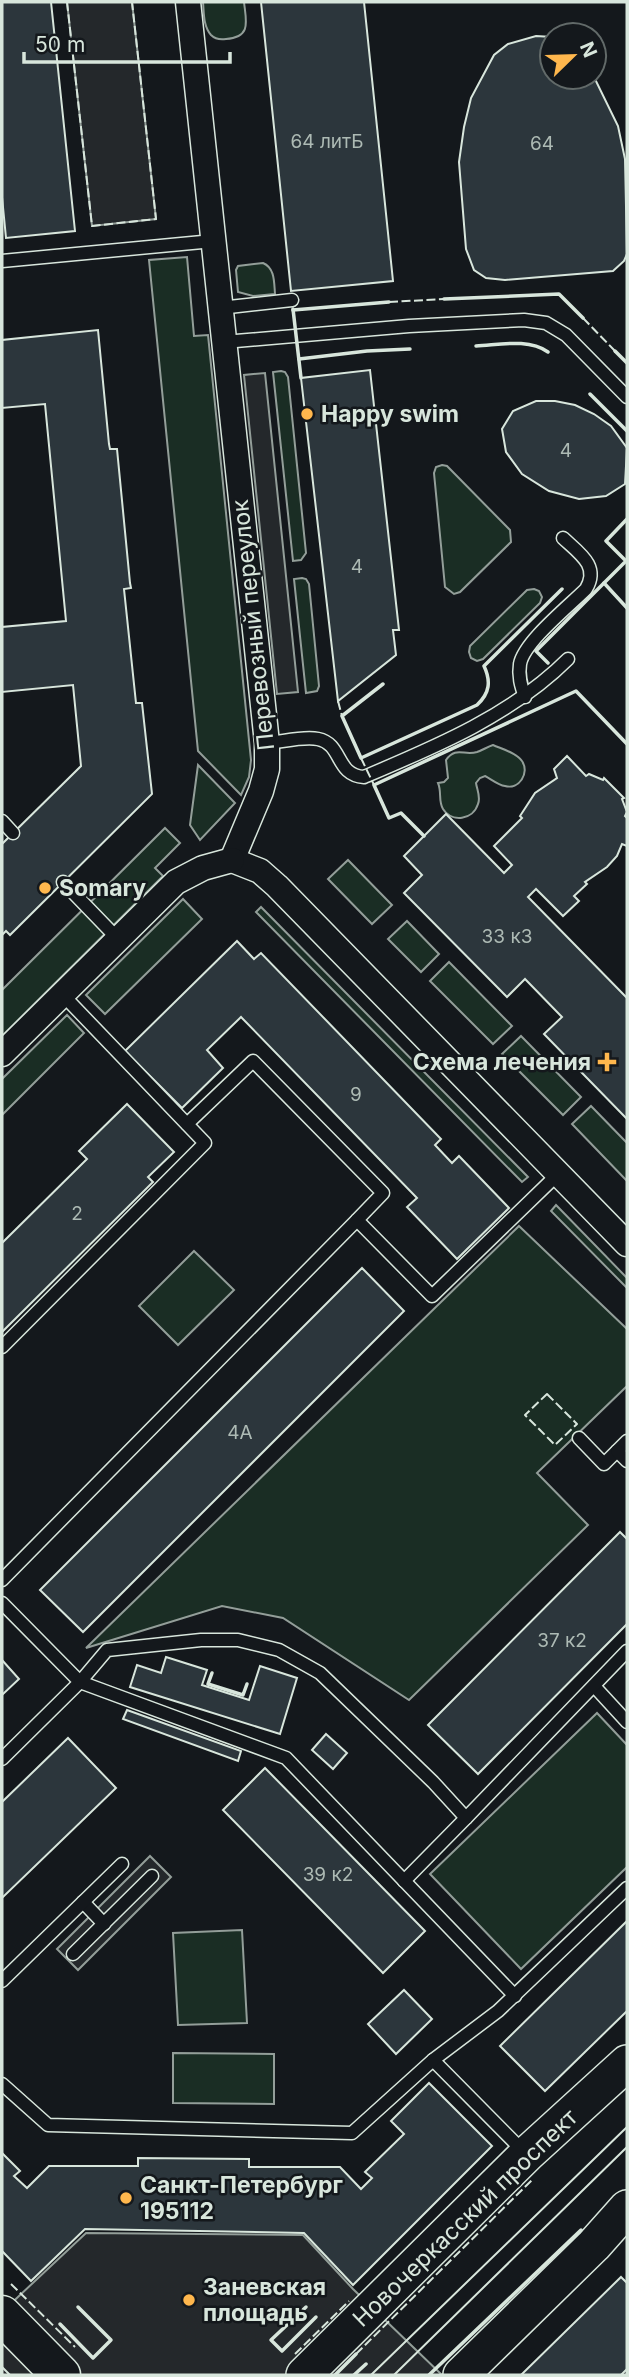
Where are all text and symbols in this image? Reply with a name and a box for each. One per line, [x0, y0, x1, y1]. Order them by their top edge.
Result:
scale bar [24, 21, 231, 65]
north arrow [538, 21, 608, 91]
text: 50 m [35, 32, 85, 57]
text: N [575, 38, 602, 61]
house number: 64 литБ [291, 130, 364, 153]
house number: 64 [530, 132, 554, 155]
place label: Happy swim [321, 400, 459, 428]
marker: Happy swim [299, 406, 315, 422]
house number: 4 [560, 439, 572, 462]
street label: Перевозный переулок [226, 498, 280, 752]
house number: 4 [351, 555, 363, 578]
place label: Somary [59, 874, 146, 902]
marker: Somary [37, 880, 53, 896]
house number: 33 к3 [482, 925, 532, 948]
place label: Схема лечения [413, 1048, 591, 1076]
marker: Схема лечения [597, 1052, 617, 1072]
house number: 9 [350, 1083, 362, 1106]
house number: 2 [71, 1202, 83, 1225]
house number: 4А [227, 1421, 253, 1444]
house number: 37 к2 [537, 1629, 587, 1652]
house number: 39 к2 [303, 1863, 353, 1886]
street label: Новочеркасский проспект [347, 2103, 583, 2333]
place label: Санкт-Петербург 195112 [140, 2171, 343, 2225]
marker: Санкт-Петербург 195112 [118, 2190, 134, 2206]
place label: Заневская площадь [203, 2273, 326, 2327]
marker: Заневская площадь [181, 2292, 197, 2308]

